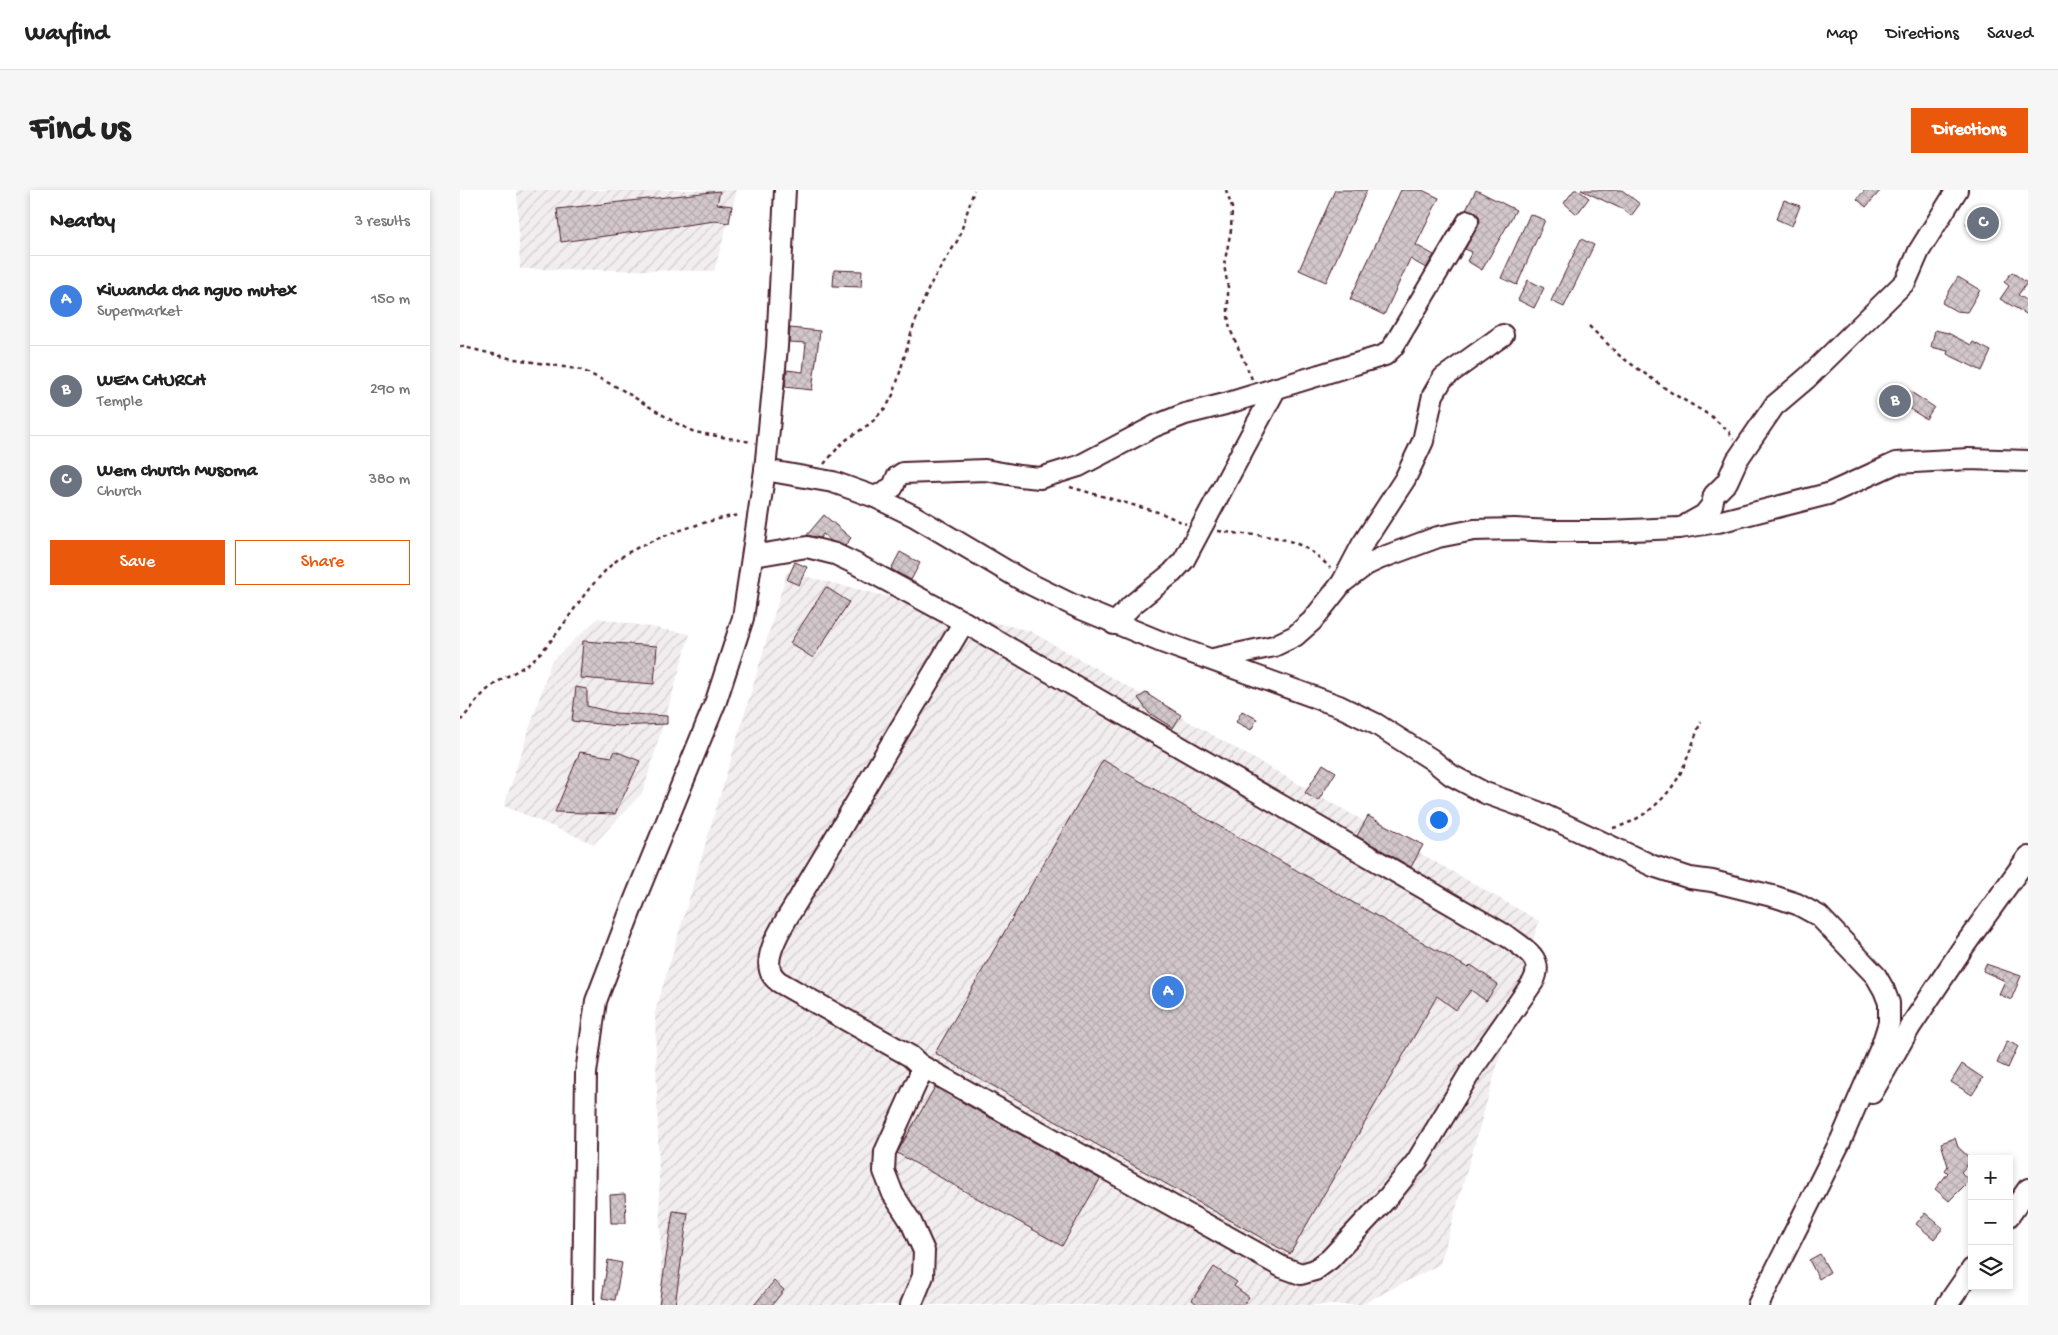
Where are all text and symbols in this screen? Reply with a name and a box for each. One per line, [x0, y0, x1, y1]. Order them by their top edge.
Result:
text: Wayfind [25, 20, 109, 49]
text: Map [1826, 24, 1858, 45]
text: Directions [1886, 24, 1959, 45]
text: Saved [1987, 24, 2033, 45]
button: Directions [1911, 108, 2028, 153]
text: Find us [30, 110, 130, 151]
pin: C [1967, 204, 1999, 242]
text: Nearby [50, 210, 115, 235]
text: 3 results [355, 213, 410, 232]
text: Kiwanda cha nguo mutex [97, 280, 297, 303]
text: A [61, 291, 71, 310]
text: 150 m [371, 291, 410, 310]
text: Supermarket [97, 303, 182, 322]
text: WEM CHURCH [97, 370, 206, 393]
text: B [62, 381, 70, 400]
text: 290 m [370, 381, 410, 400]
pin: B [1879, 382, 1911, 420]
text: Temple [97, 393, 142, 412]
text: Wem church Musoma [97, 460, 257, 483]
text: C [62, 471, 70, 490]
text: 380 m [369, 471, 410, 490]
text: Church [97, 483, 141, 502]
button: Save [50, 540, 225, 585]
button: Share [235, 540, 410, 585]
your location [1426, 807, 1452, 833]
pin: A [1152, 973, 1184, 1011]
map controls [1968, 1155, 2013, 1290]
button: + [1968, 1155, 2013, 1200]
button: − [1968, 1200, 2013, 1245]
button: layers [1968, 1245, 2013, 1290]

